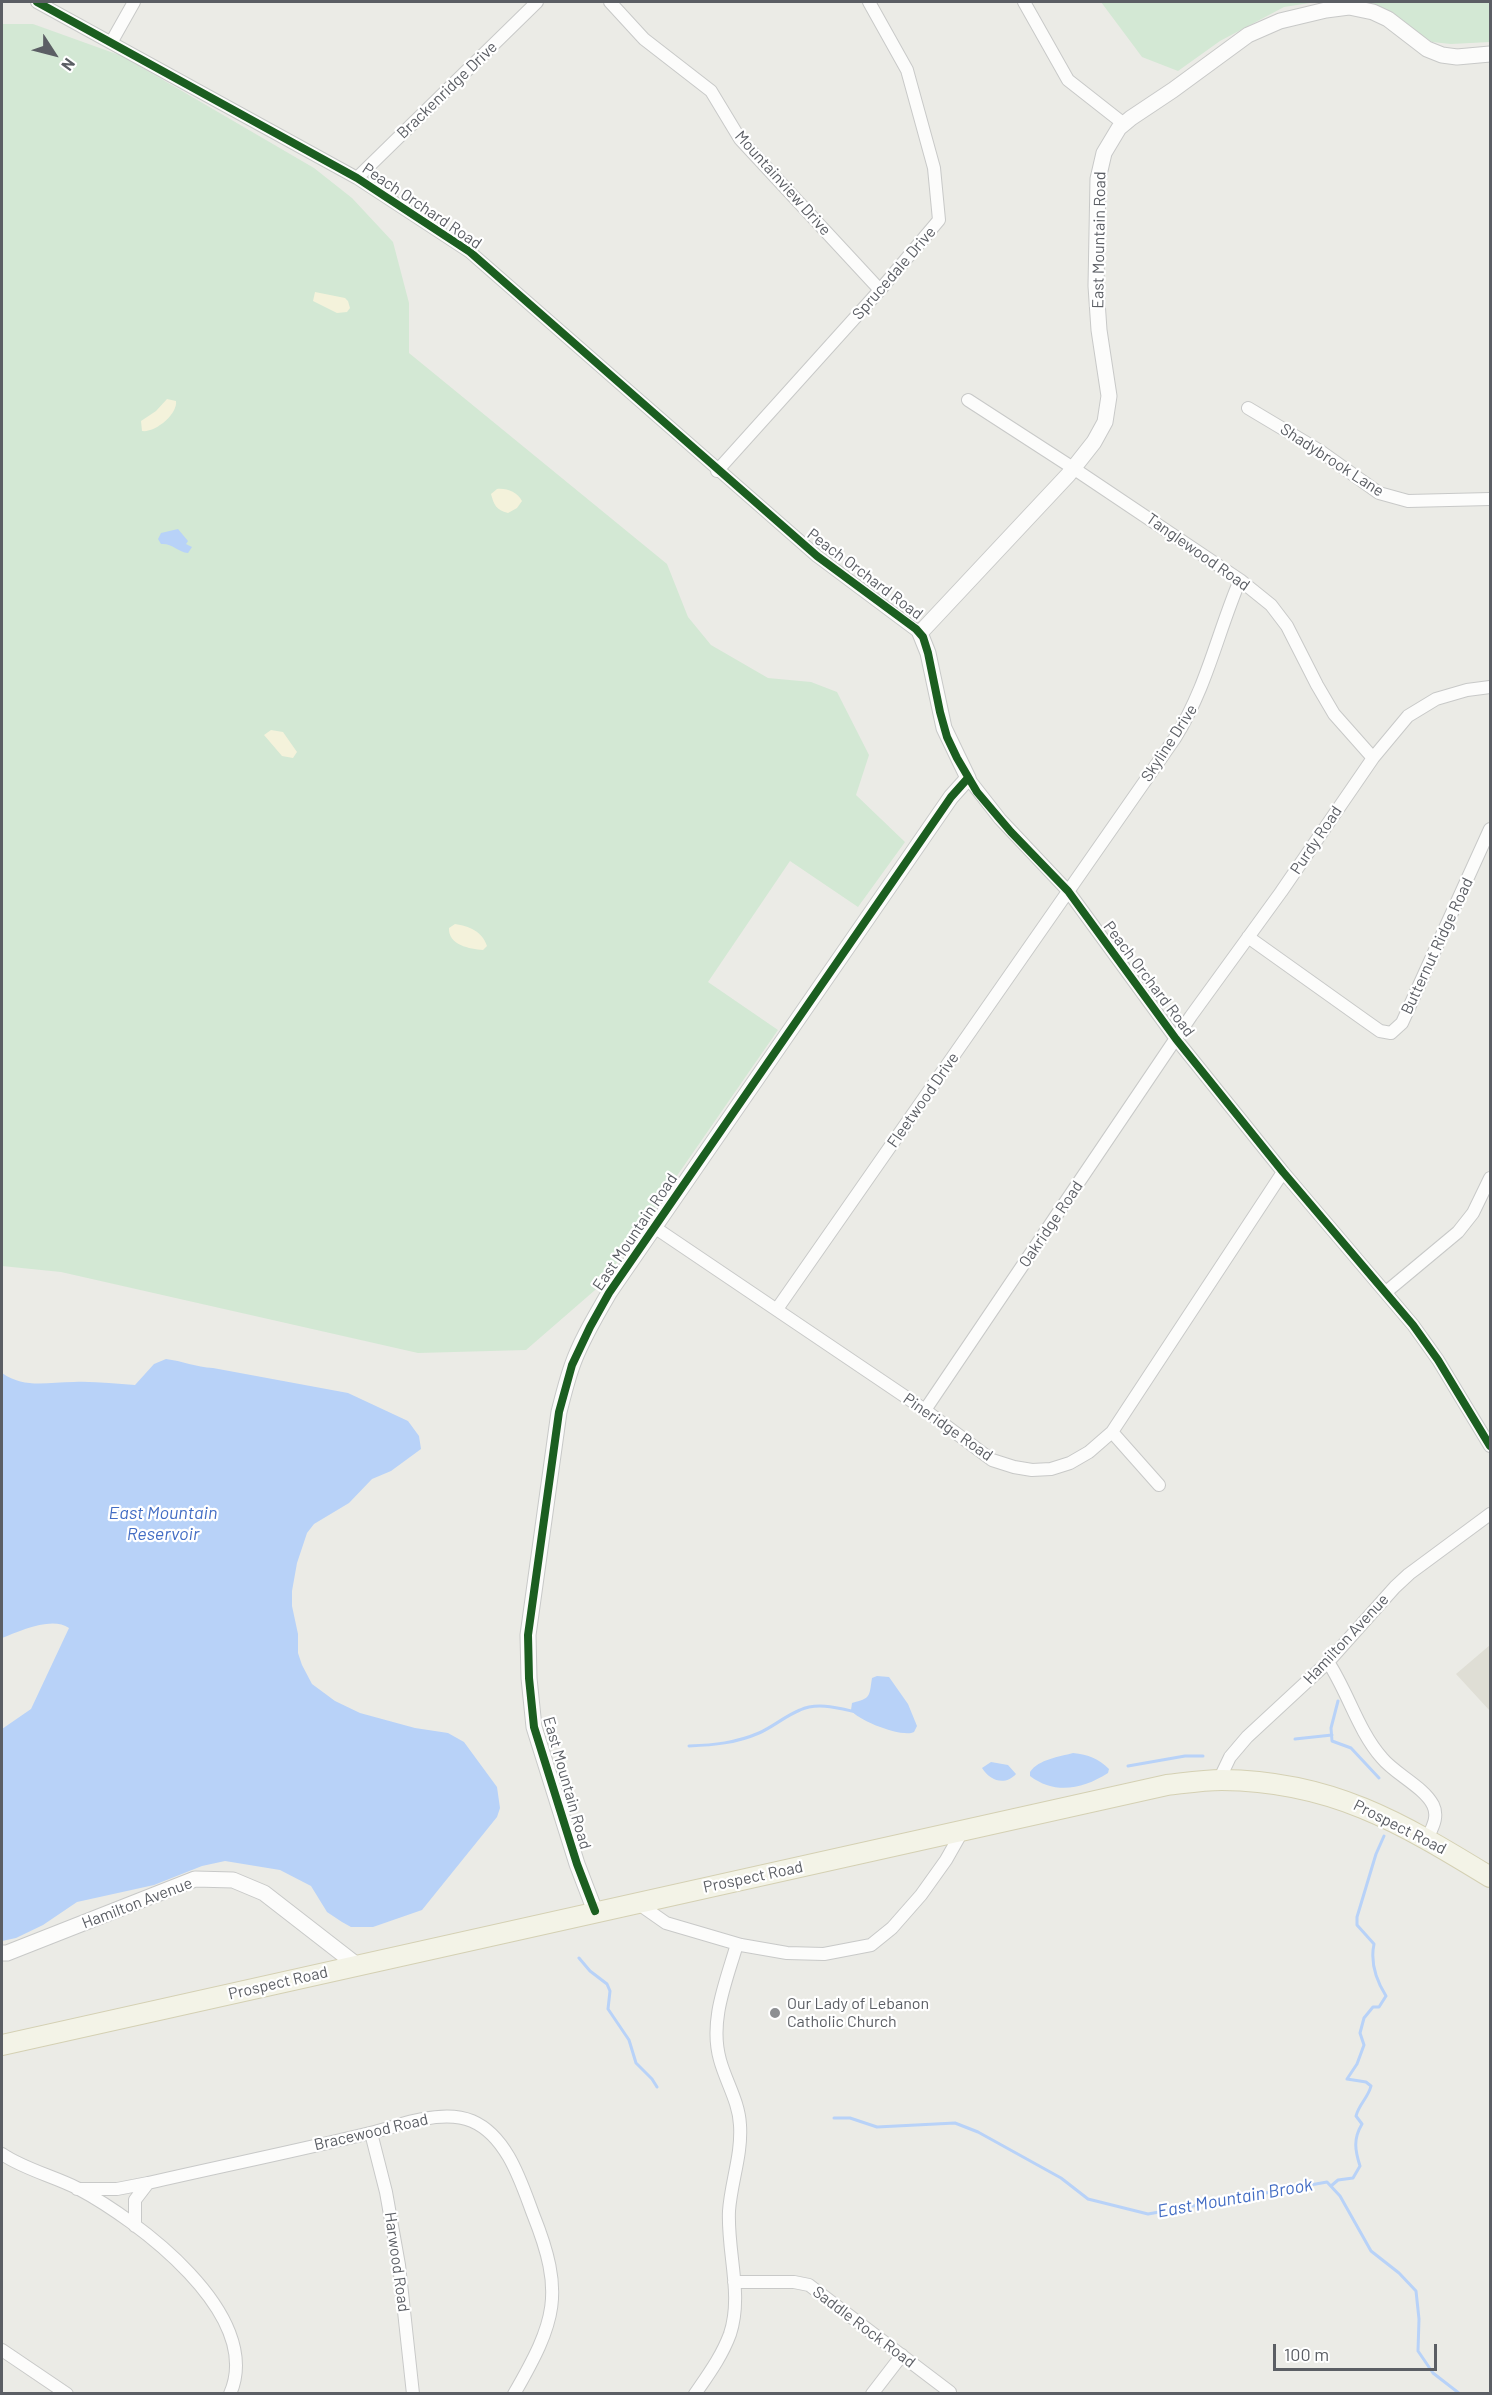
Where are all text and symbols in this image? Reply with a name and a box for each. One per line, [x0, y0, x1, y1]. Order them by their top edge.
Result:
north arrow [24, 24, 84, 84]
street label: Brackenridge Drive [393, 37, 501, 143]
text: N [58, 55, 80, 75]
street label: Mountainview Drive [731, 127, 835, 239]
street label: Peach Orchard Road [359, 159, 485, 253]
street label: East Mountain Road [1088, 171, 1110, 309]
street label: Sprucedale Drive [848, 222, 940, 324]
street label: Shadybrook Lane [1277, 419, 1387, 501]
street label: Tanglewood Road [1142, 509, 1254, 595]
street label: Peach Orchard Road [803, 524, 927, 624]
street label: Skyline Drive [1137, 701, 1201, 785]
street label: Purdy Road [1286, 802, 1346, 878]
street label: Butternut Ridge Road [1397, 875, 1477, 1017]
street label: Peach Orchard Road [1099, 917, 1199, 1041]
street label: Fleetwood Drive [883, 1049, 963, 1151]
street label: East Mountain Road [589, 1170, 681, 1294]
street label: Oakridge Road [1015, 1177, 1087, 1271]
street label: Pineridge Road [900, 1389, 996, 1465]
water label: East Mountain Reservoir [109, 1502, 217, 1544]
street label: Hamilton Avenue [1299, 1590, 1393, 1688]
street label: East Mountain Road [539, 1714, 595, 1852]
street label: Prospect Road [1350, 1795, 1450, 1859]
street label: Prospect Road [701, 1857, 805, 1897]
street label: Hamilton Avenue [79, 1873, 195, 1933]
street label: Prospect Road [226, 1962, 330, 2004]
place label: Our Lady of Lebanon Catholic Church [787, 1994, 929, 2032]
marker: Our Lady of Lebanon Catholic Church [768, 2006, 782, 2020]
street label: Bracewood Road [312, 2110, 430, 2154]
water label: East Mountain Brook [1156, 2174, 1314, 2222]
street label: Harwood Road [380, 2211, 414, 2313]
street label: Saddle Rock Road [809, 2282, 919, 2372]
scale bar [1276, 2332, 1440, 2370]
text: 100 m [1284, 2343, 1329, 2365]

